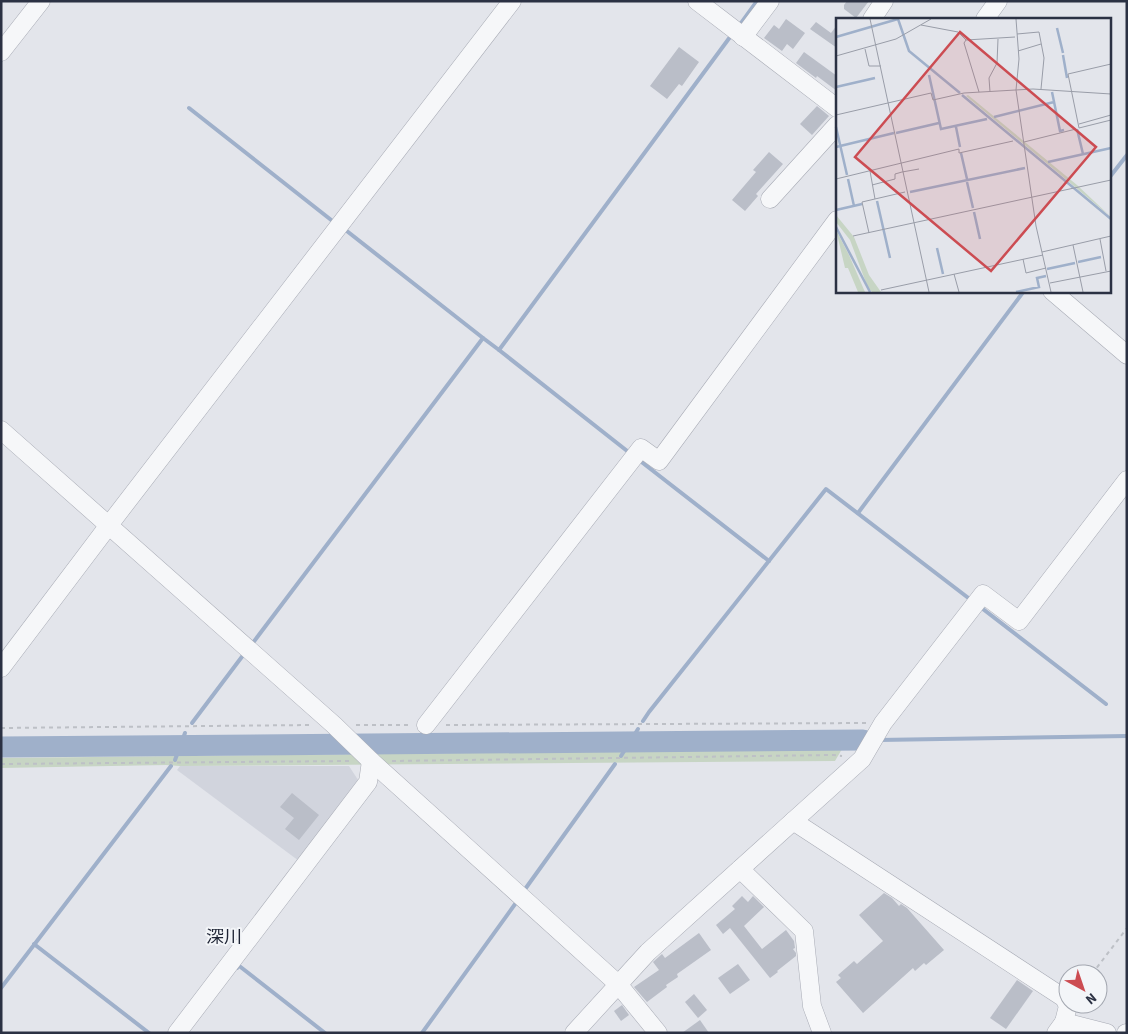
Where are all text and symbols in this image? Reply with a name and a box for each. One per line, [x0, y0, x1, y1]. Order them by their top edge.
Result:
inset map [836, 18, 1110, 292]
district label: 深川 [206, 925, 242, 950]
north arrow [1058, 964, 1108, 1014]
text: N [1081, 988, 1101, 1009]

